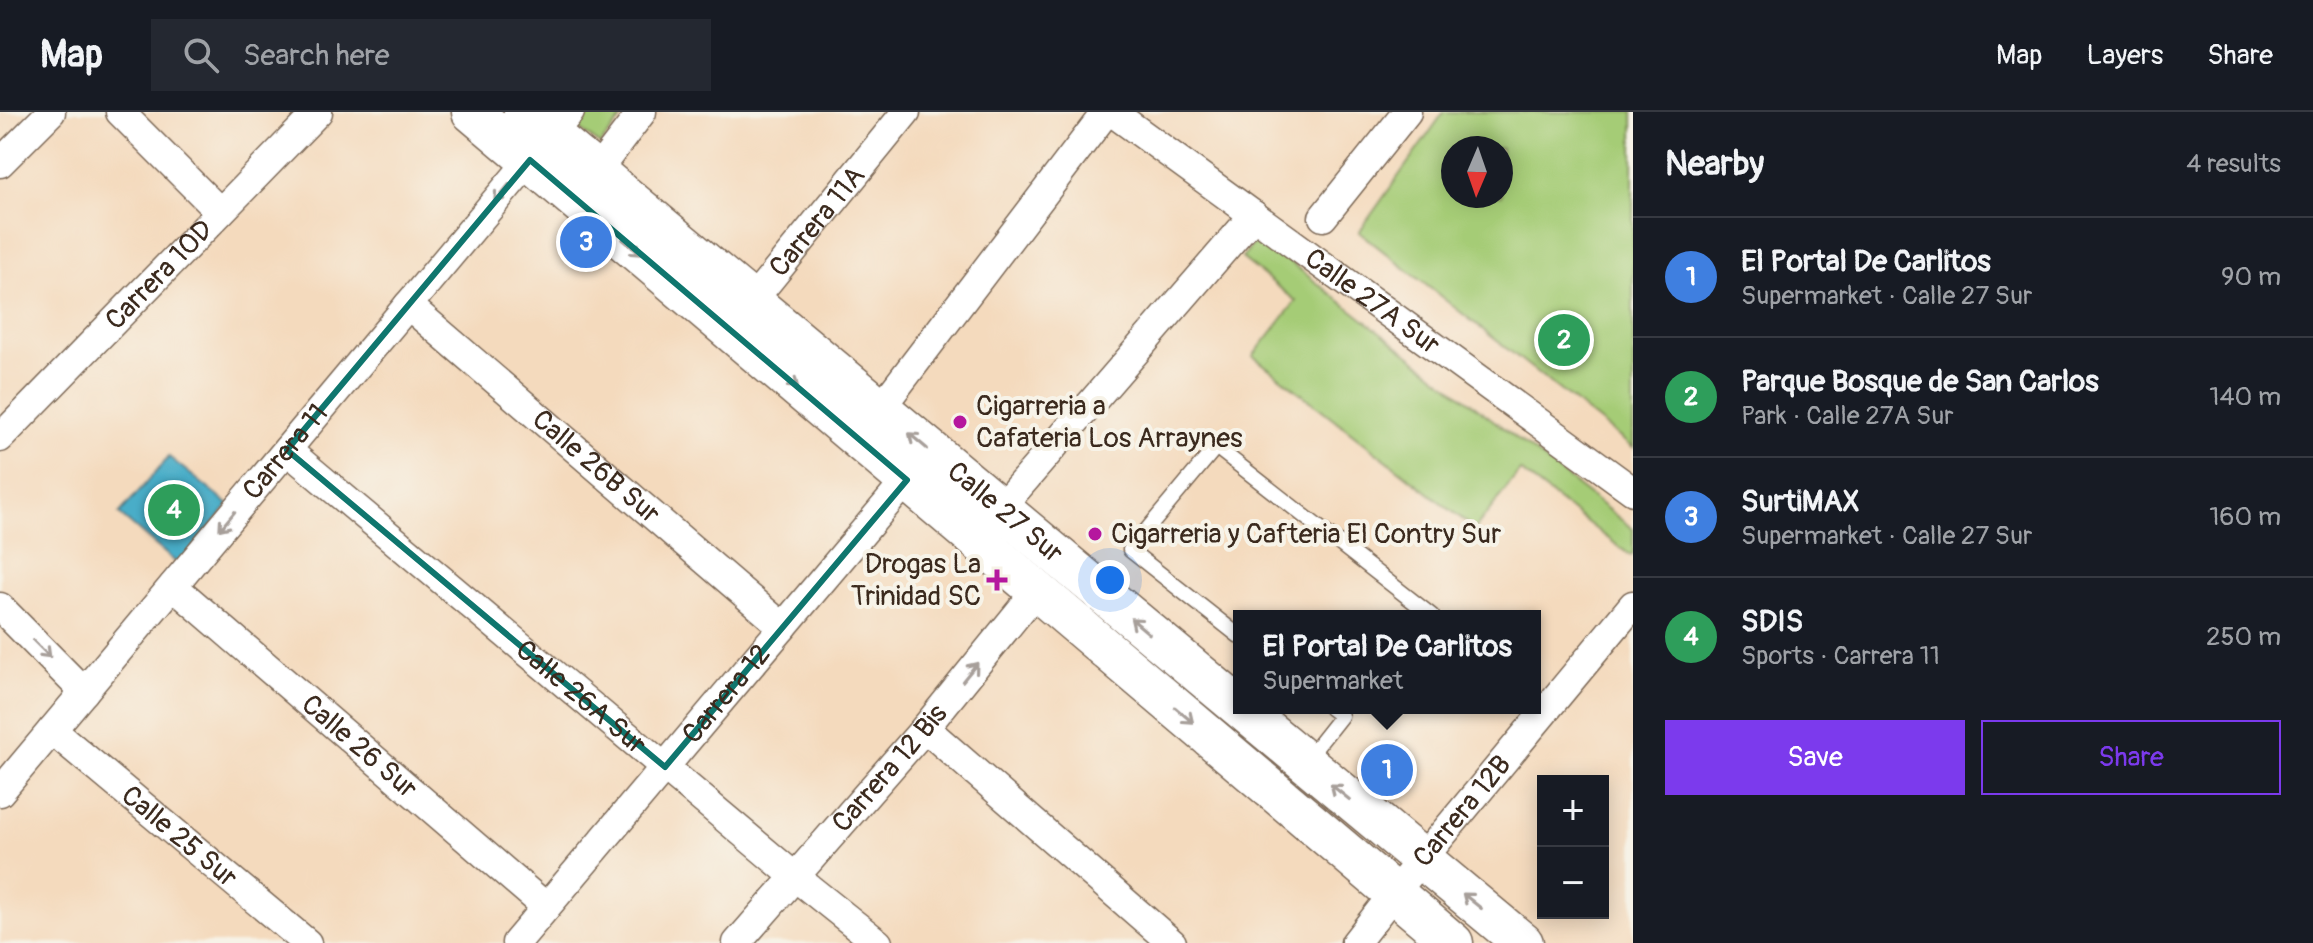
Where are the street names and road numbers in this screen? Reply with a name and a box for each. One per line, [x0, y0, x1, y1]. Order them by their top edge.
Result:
street label: Carrera 11A [762, 159, 872, 284]
street label: Carrera 10D [98, 212, 221, 337]
street label: Calle 27A Sur [1298, 241, 1447, 362]
street label: Carrera 11 [235, 397, 335, 507]
street label: Calle 26B Sur [525, 402, 667, 531]
street label: Calle 27 Sur [940, 454, 1070, 571]
street label: Calle 26A Sur [508, 632, 654, 762]
street label: Carrera 12 [674, 637, 778, 751]
street label: Calle 26 Sur [294, 687, 425, 806]
street label: Carrera 12 Bis [824, 697, 955, 840]
street label: Carrera 12B [1405, 748, 1519, 874]
street label: Calle 25 Sur [114, 778, 245, 895]

